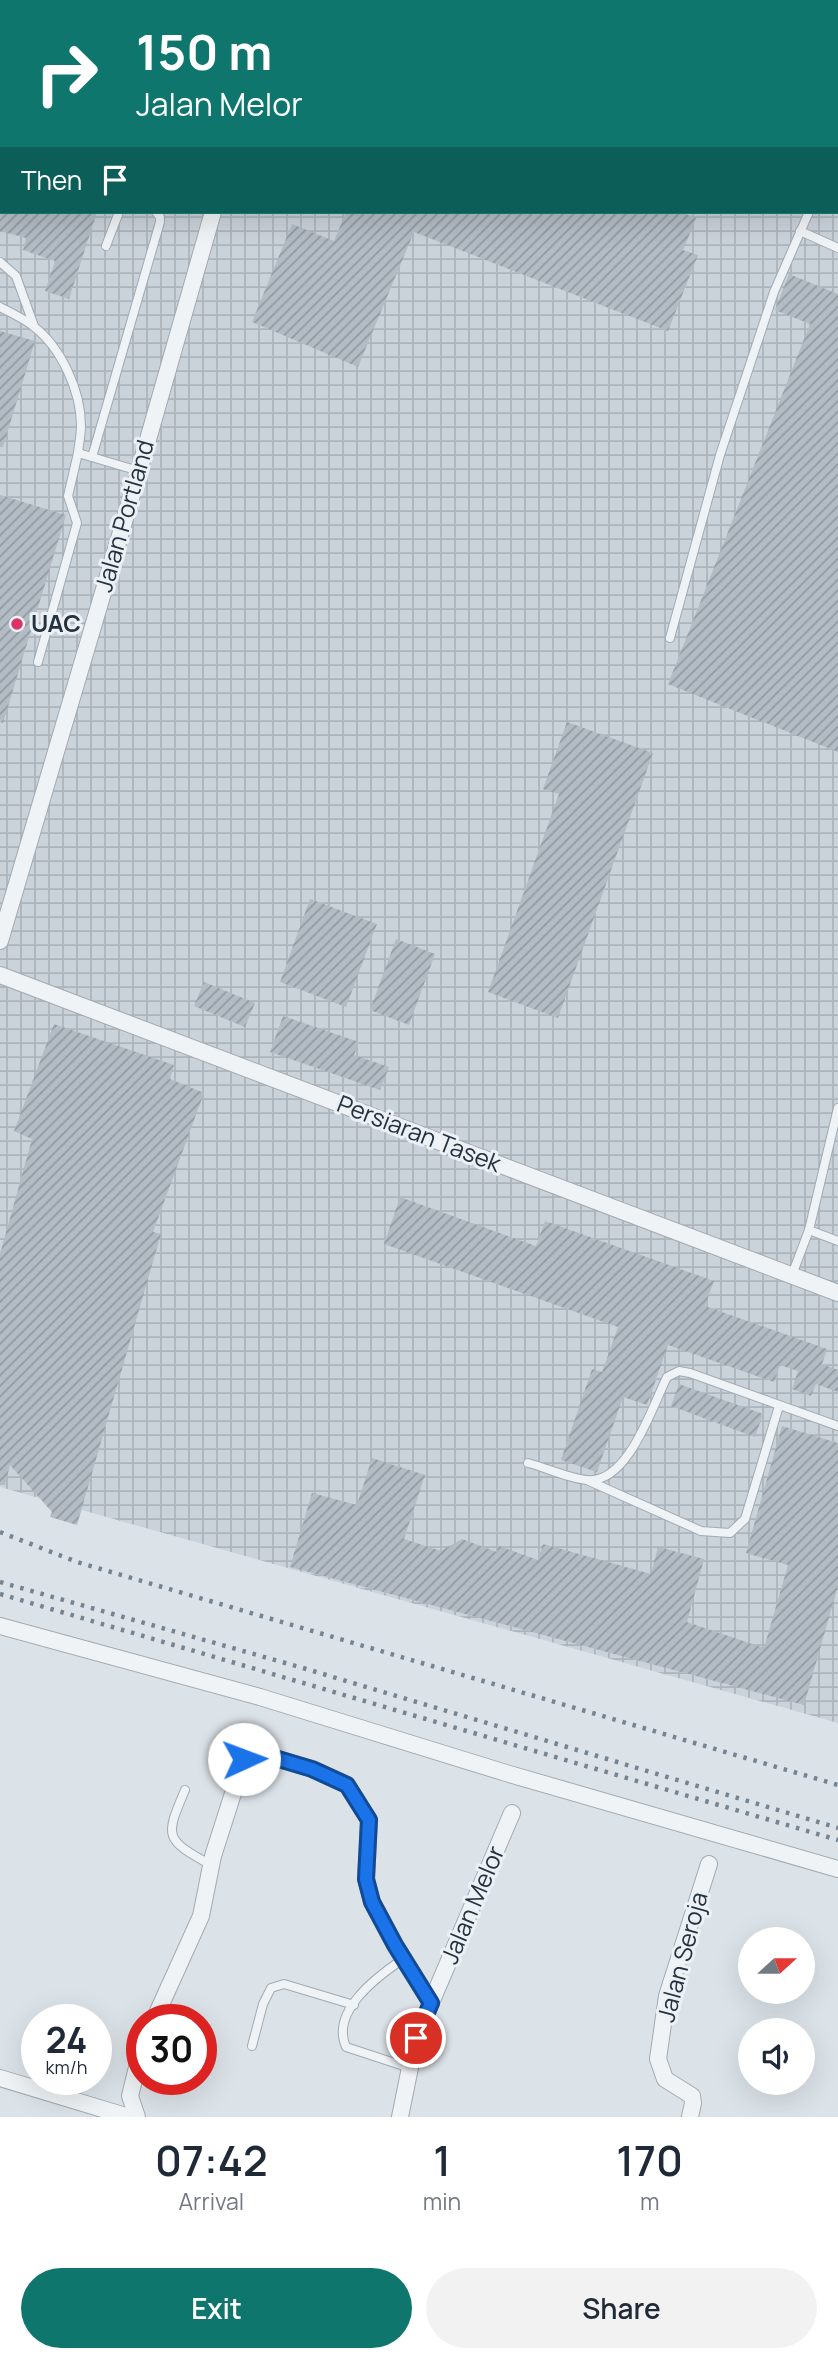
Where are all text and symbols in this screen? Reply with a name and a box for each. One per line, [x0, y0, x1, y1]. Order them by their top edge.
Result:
text: 150 m [136, 18, 272, 85]
icon: right [21, 28, 112, 119]
text: Jalan Melor [136, 82, 303, 126]
icon: arrive [96, 161, 134, 199]
text: Then [21, 162, 82, 198]
street label: Jalan Portland [86, 436, 161, 595]
place label: UAC [31, 606, 81, 639]
marker: UAC [9, 616, 25, 632]
street label: Persiaran Tasek [333, 1086, 507, 1179]
position arrow [207, 1722, 281, 1796]
street label: Jalan Melor [432, 1840, 511, 1968]
street label: Jalan Seroja [648, 1888, 715, 2025]
north arrow [738, 1927, 816, 2004]
map controls [738, 1927, 815, 2095]
speed limit sign: 30 [126, 2004, 217, 2095]
pin [386, 2008, 446, 2068]
text: 24 [46, 2016, 87, 2064]
button: sound [738, 2018, 815, 2095]
icon: arrive [397, 2019, 435, 2057]
text: km/h [46, 2055, 87, 2079]
text: 07:42 [155, 2131, 268, 2189]
text: 1 [433, 2131, 451, 2189]
text: 170 [616, 2131, 683, 2189]
text: Arrival [179, 2185, 244, 2217]
text: min [423, 2185, 461, 2217]
text: m [640, 2185, 659, 2217]
button: Exit [21, 2268, 412, 2348]
button: Share [426, 2268, 817, 2348]

